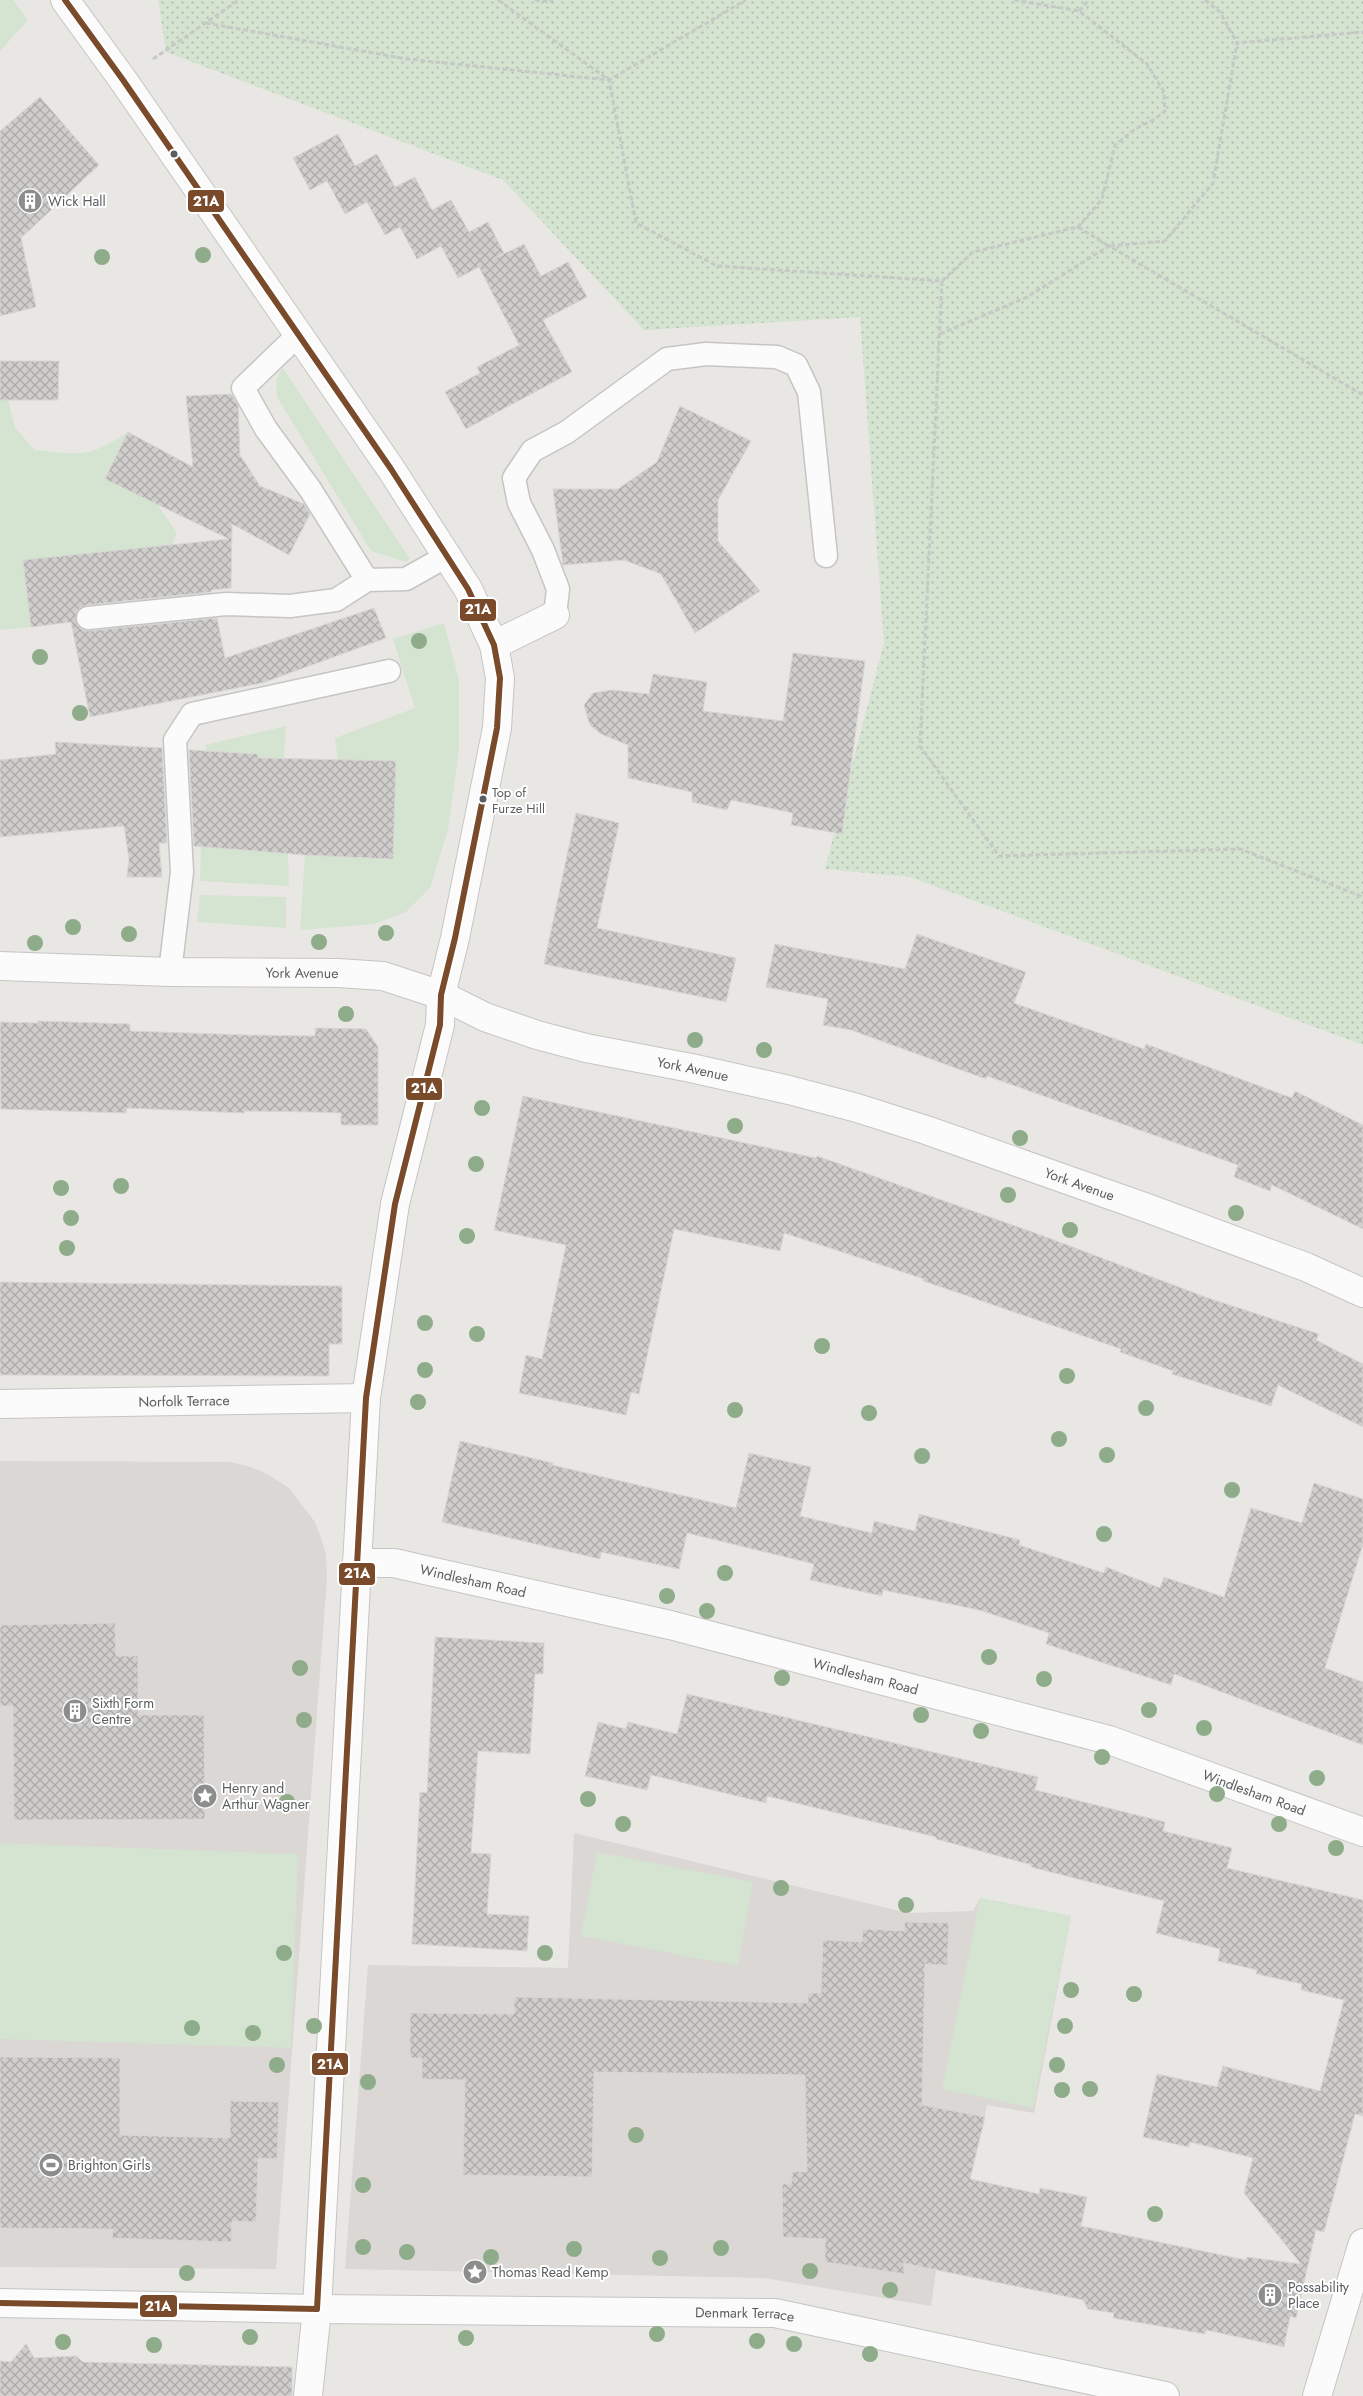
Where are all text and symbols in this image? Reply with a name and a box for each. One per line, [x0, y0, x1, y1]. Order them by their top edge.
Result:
unlabelled marker [169, 149, 179, 159]
building icon: Wick Hall [17, 188, 43, 214]
line badge: 21A [187, 189, 225, 213]
place label: Wick Hall [48, 191, 106, 211]
text: 21A [193, 191, 220, 211]
line badge: 21A [459, 598, 497, 622]
text: 21A [465, 599, 492, 619]
place label: Top of Furze Hill [492, 783, 545, 818]
marker: Top of Furze Hill [478, 794, 488, 804]
street label: York Avenue [265, 963, 338, 983]
street label: York Avenue [655, 1052, 731, 1086]
line badge: 21A [405, 1077, 443, 1101]
text: 21A [411, 1078, 438, 1098]
street label: York Avenue [1042, 1163, 1117, 1206]
street label: Norfolk Terrace [138, 1390, 230, 1412]
street label: Windlesham Road [418, 1559, 528, 1602]
line badge: 21A [338, 1562, 376, 1586]
text: 21A [344, 1563, 371, 1583]
street label: Windlesham Road [811, 1653, 920, 1700]
place label: Sixth Form Centre [92, 1693, 154, 1729]
building icon: Sixth Form Centre [62, 1698, 88, 1724]
street label: Windlesham Road [1200, 1765, 1308, 1820]
place label: Henry and Arthur Wagner [222, 1778, 310, 1814]
place icon: Henry and Arthur Wagner [192, 1783, 218, 1809]
line badge: 21A [311, 2052, 349, 2076]
text: 21A [317, 2054, 344, 2074]
sports icon: Brighton Girls [38, 2152, 64, 2178]
place label: Brighton Girls [68, 2155, 151, 2175]
place icon: Thomas Read Kemp [462, 2259, 488, 2285]
place label: Thomas Read Kemp [492, 2262, 609, 2282]
place label: Possability Place [1288, 2277, 1350, 2313]
building icon: Possability Place [1257, 2282, 1283, 2308]
line badge: 21A [139, 2294, 178, 2318]
text: 21A [145, 2296, 172, 2316]
street label: Denmark Terrace [695, 2302, 796, 2327]

